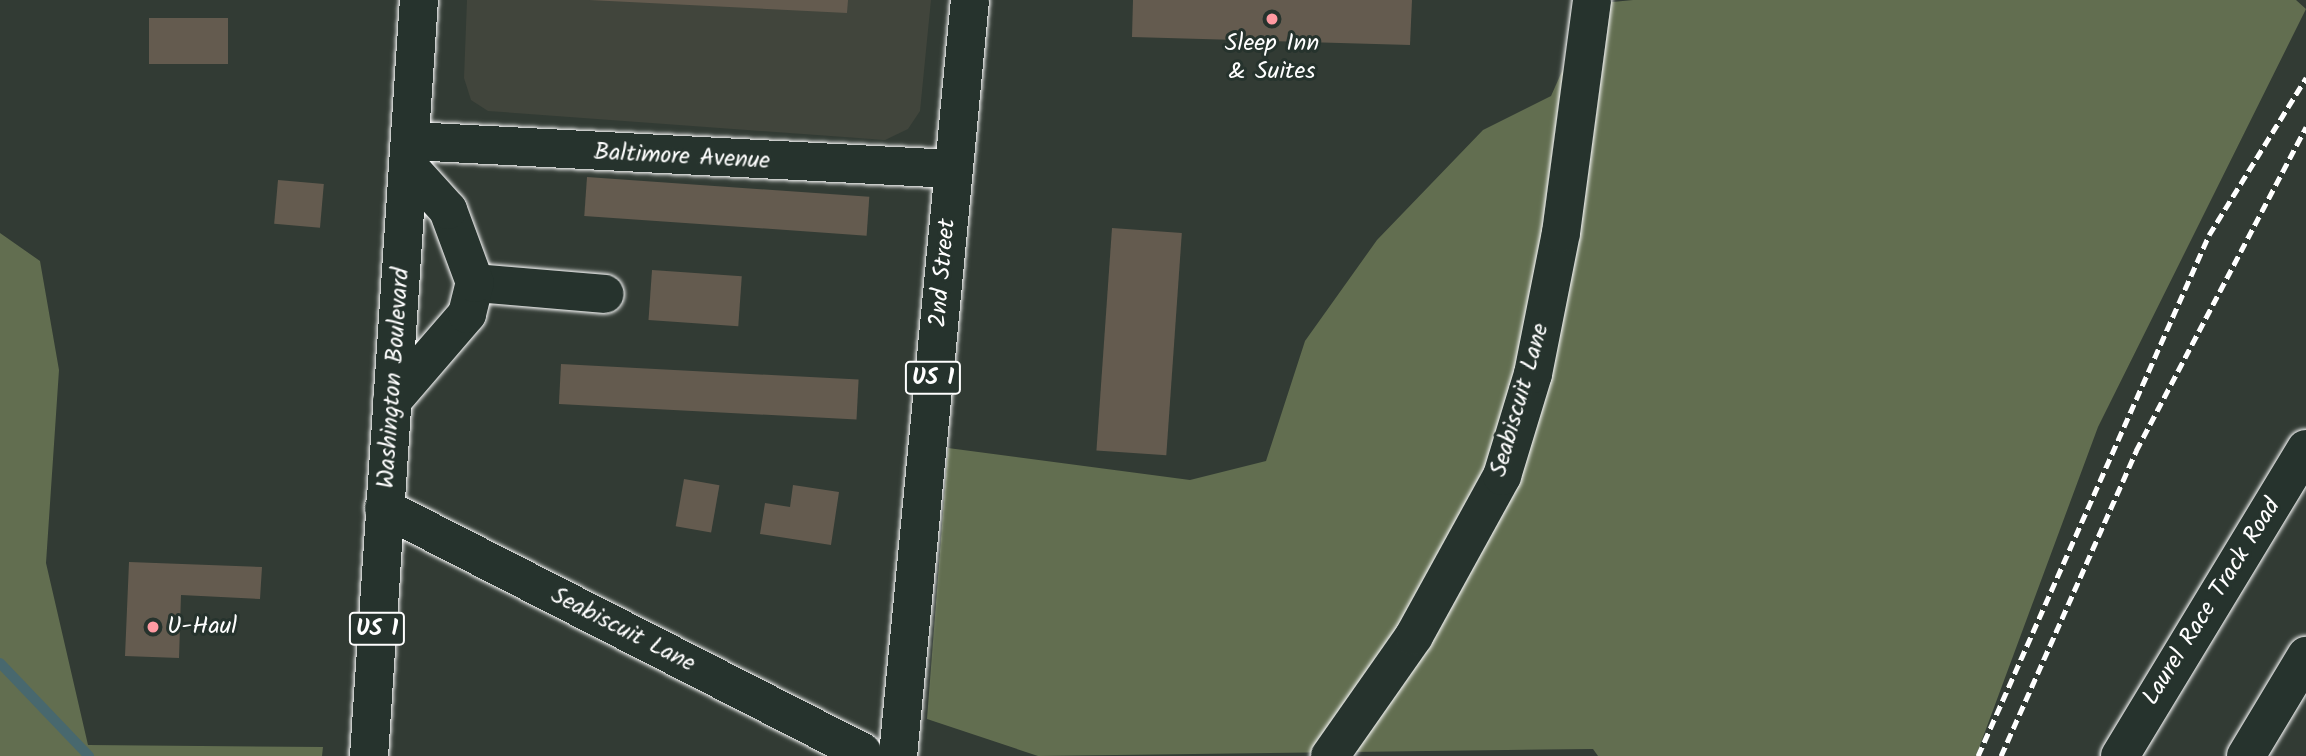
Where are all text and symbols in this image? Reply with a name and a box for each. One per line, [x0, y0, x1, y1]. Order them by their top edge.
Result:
marker: Sleep Inn & Suites [1264, 11, 1280, 27]
place label: Sleep Inn & Suites [1225, 30, 1319, 86]
street label: Baltimore Avenue [593, 138, 771, 176]
street label: 2nd Street [924, 217, 962, 329]
street label: Washington Boulevard [372, 267, 416, 489]
street label: Seabiscuit Lane [1484, 320, 1556, 480]
road number: US 1 [903, 358, 963, 398]
street label: Laurel Race Track Road [2137, 493, 2287, 711]
street label: Seabiscuit Lane [546, 581, 700, 679]
road number: US 1 [347, 610, 407, 649]
place label: U-Haul [167, 613, 237, 641]
marker: U-Haul [145, 619, 161, 635]

